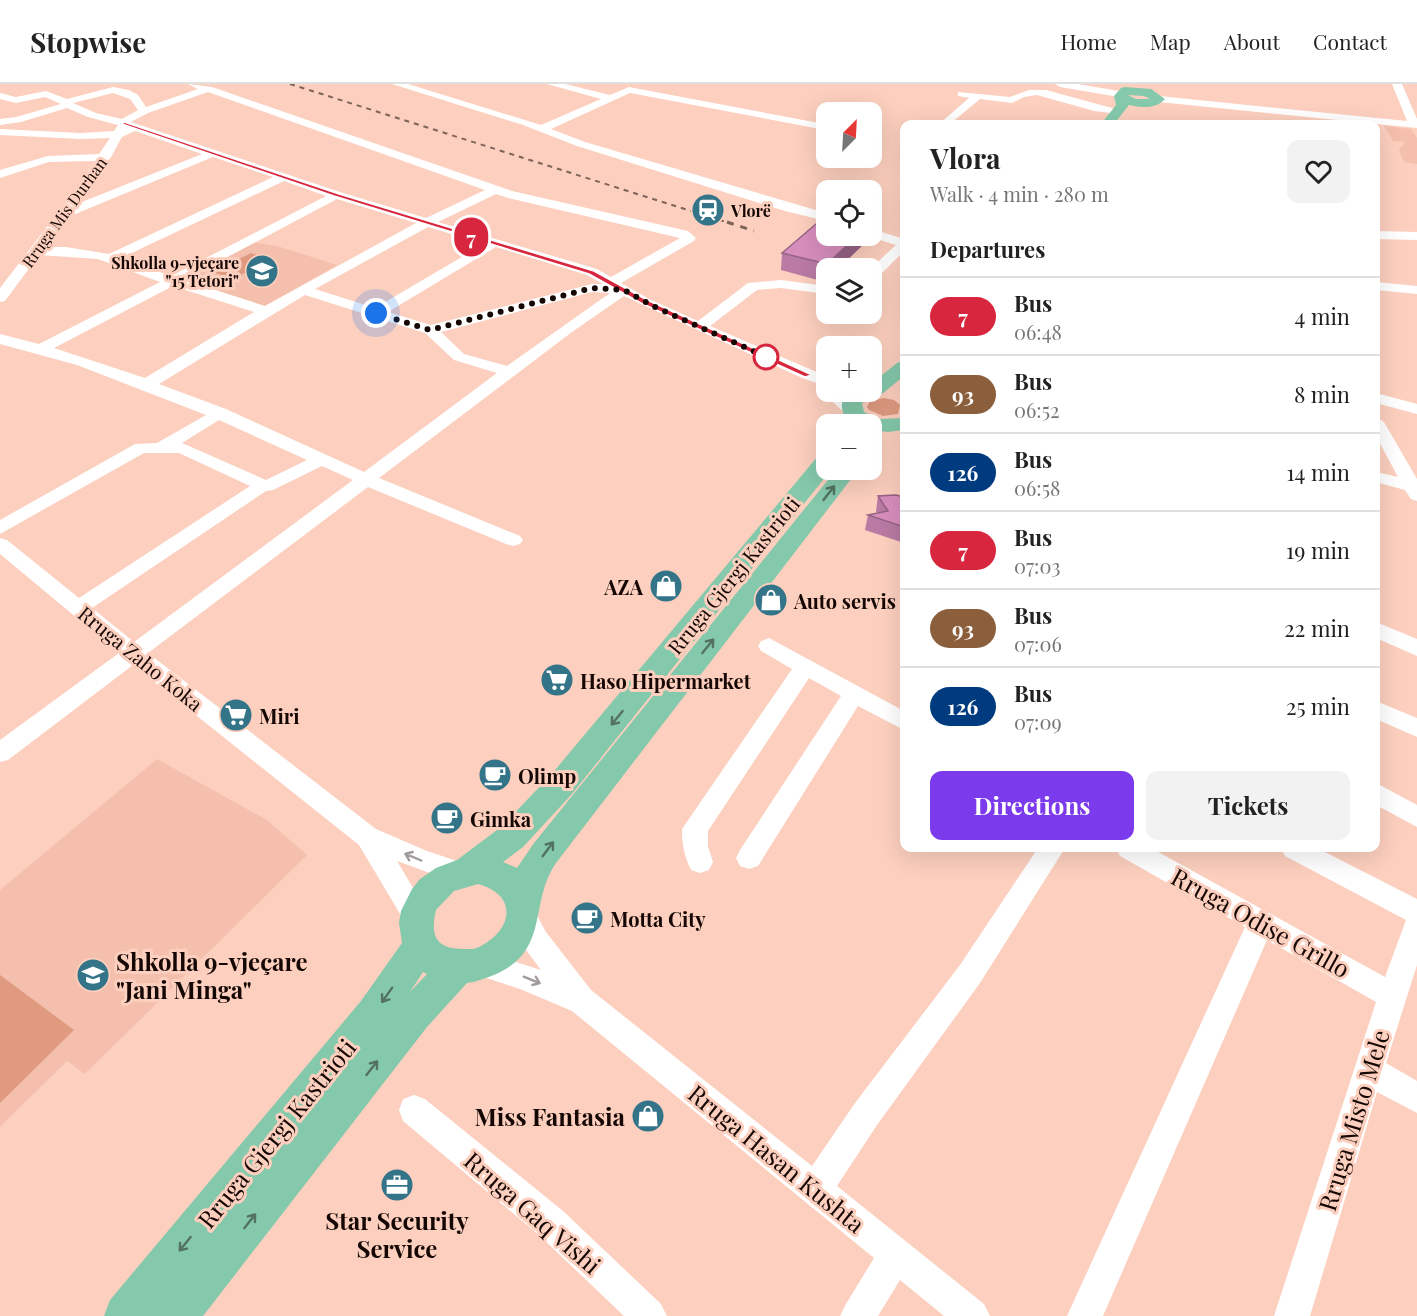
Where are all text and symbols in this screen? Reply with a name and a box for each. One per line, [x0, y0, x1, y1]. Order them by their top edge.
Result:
text: Stopwise [30, 23, 146, 60]
text: Home [1061, 27, 1117, 55]
text: Map [1150, 27, 1191, 55]
text: About [1224, 27, 1280, 55]
text: Contact [1313, 27, 1387, 55]
north arrow [816, 102, 882, 168]
map controls [816, 102, 882, 480]
text: Vlora [930, 139, 1000, 176]
button: heart [1287, 140, 1350, 203]
street label: Rruga Mis Durhan [17, 152, 111, 271]
button: locate [816, 180, 882, 246]
text: Walk · 4 min · 280 m [930, 180, 1109, 207]
station icon: Vlorë [690, 192, 726, 228]
place label: Vlorë [730, 200, 771, 221]
line badge: 7 [452, 218, 490, 256]
text: 7 [466, 223, 476, 251]
text: Departures [930, 234, 1045, 264]
place label: Shkolla 9-vjeçare "15 Tetori" [111, 252, 239, 291]
school or university icon: Shkolla 9-vjeçare "15 Tetori" [244, 253, 280, 289]
button: layers [816, 258, 882, 324]
text: Bus [1014, 288, 1052, 318]
your location [361, 298, 391, 328]
text: 4 min [1295, 301, 1350, 331]
text: 7 [958, 302, 968, 330]
text: 06:48 [1014, 318, 1062, 345]
button: + [816, 336, 882, 402]
unlabelled marker [753, 344, 779, 370]
text: Bus [1014, 366, 1052, 396]
text: 8 min [1294, 379, 1350, 409]
text: 93 [952, 380, 974, 408]
text: 06:52 [1014, 396, 1060, 423]
button: − [816, 414, 882, 480]
text: Bus [1014, 444, 1052, 474]
text: 14 min [1286, 457, 1350, 487]
text: 126 [948, 458, 978, 486]
text: 06:58 [1014, 474, 1060, 501]
one-way arrow [822, 485, 835, 501]
street label: Rruga Gjergj Kastrioti [661, 490, 805, 659]
text: Bus [1014, 522, 1052, 552]
text: 19 min [1286, 535, 1350, 565]
text: 7 [958, 536, 968, 564]
text: 07:03 [1014, 552, 1060, 579]
shop icon: AZA [648, 568, 684, 604]
place label: AZA [603, 573, 644, 600]
shop icon: Auto servis [753, 582, 789, 618]
place label: Auto servis [793, 587, 896, 614]
street label: Rruga Zaho Koka [73, 599, 209, 717]
text: Bus [1014, 600, 1052, 630]
text: 22 min [1284, 613, 1350, 643]
text: 93 [952, 614, 974, 642]
text: 07:06 [1014, 630, 1062, 657]
one-way arrow [702, 638, 715, 654]
supermarket icon: Haso Hipermarket [539, 662, 575, 698]
place label: Haso Hipermarket [580, 667, 752, 694]
text: Bus [1014, 678, 1052, 708]
text: 25 min [1286, 691, 1350, 721]
text: 126 [948, 692, 978, 720]
supermarket icon: Miri [218, 697, 254, 733]
place label: Miri [259, 702, 299, 729]
text: 07:09 [1014, 708, 1062, 735]
one-way arrow [610, 710, 623, 726]
cafe icon: Olimp [477, 757, 513, 793]
place label: Olimp [518, 762, 576, 789]
button: Directions [930, 771, 1134, 840]
button: Tickets [1146, 771, 1350, 840]
cafe icon: Gimka [429, 800, 465, 836]
place label: Gimka [470, 805, 532, 832]
one-way arrow [542, 841, 555, 857]
one-way arrow [404, 850, 422, 862]
street label: Rruga Odise Grillo [1166, 860, 1356, 984]
cafe icon: Motta City [569, 900, 605, 936]
place label: Motta City [610, 905, 706, 932]
place label: Shkolla 9-vjeçare "Jani Minga" [116, 945, 307, 1005]
school or university icon: Shkolla 9-vjeçare "Jani Minga" [75, 957, 111, 993]
one-way arrow [522, 975, 540, 986]
one-way arrow [381, 986, 393, 1002]
street label: Rruga Misto Mele [1310, 1025, 1396, 1215]
street label: Rruga Gjergj Kastrioti [190, 1032, 362, 1234]
one-way arrow [365, 1060, 378, 1076]
street label: Rruga Hasan Kushta [682, 1077, 872, 1239]
shop icon: Miss Fantasia [630, 1098, 666, 1134]
place label: Miss Fantasia [474, 1100, 626, 1132]
street label: Rruga Gaq Vishi [458, 1144, 608, 1280]
office icon: Star Security Service [379, 1167, 415, 1203]
place label: Star Security Service [325, 1204, 469, 1264]
one-way arrow [244, 1213, 257, 1229]
one-way arrow [178, 1236, 191, 1252]

